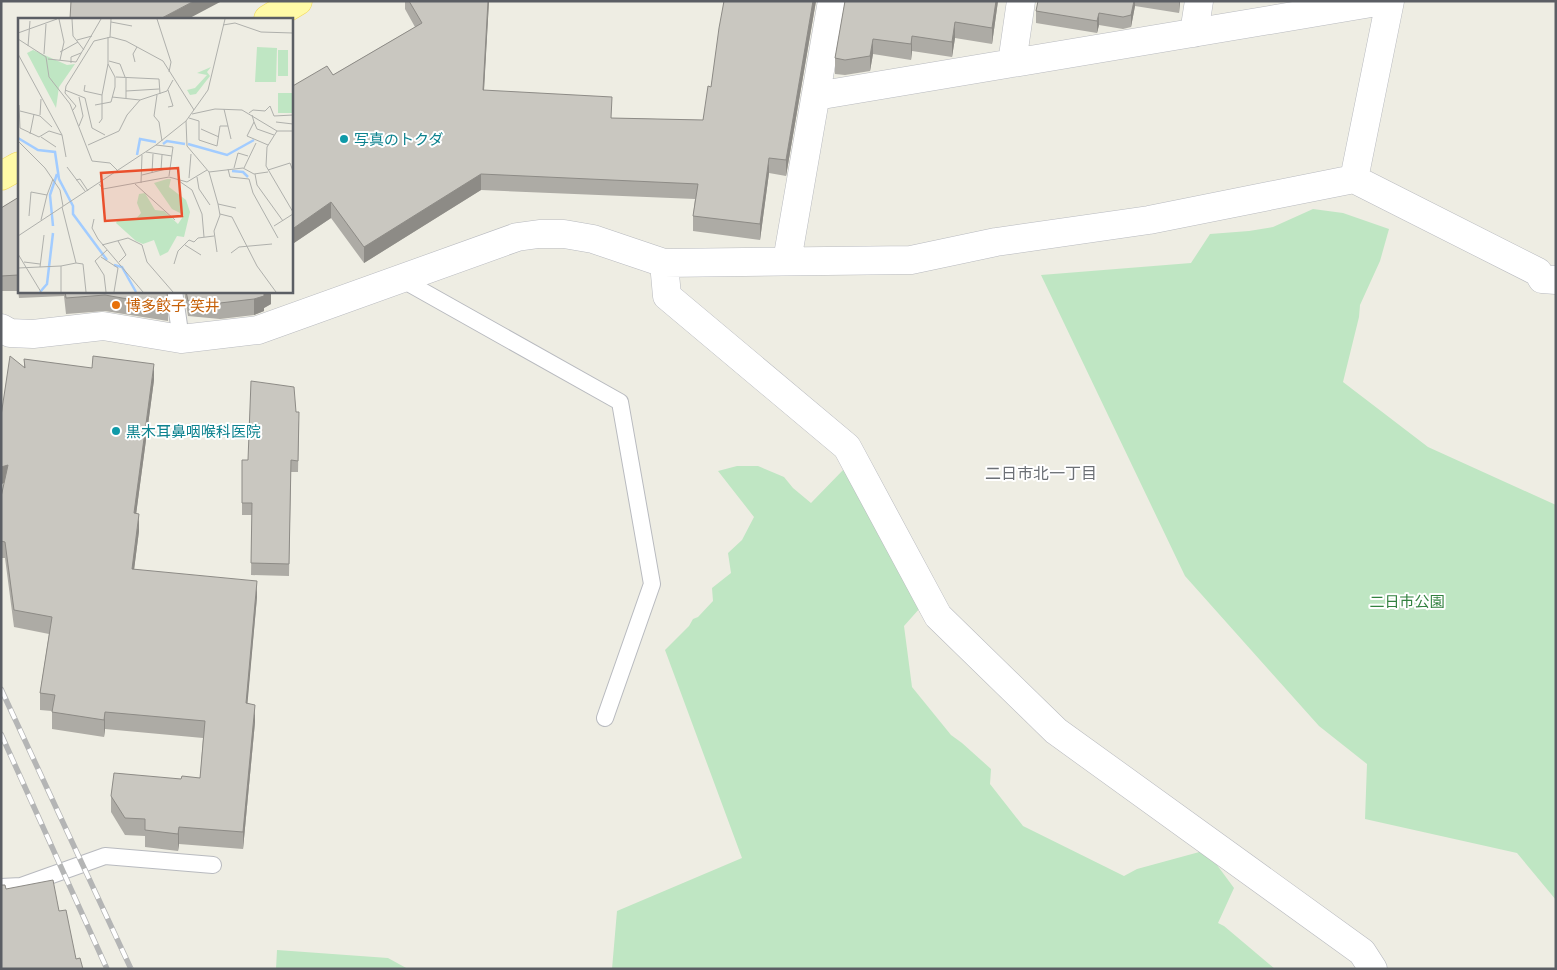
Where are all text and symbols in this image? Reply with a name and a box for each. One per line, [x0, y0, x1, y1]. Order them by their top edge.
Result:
inset map [18, 18, 292, 292]
place label: 写真のトクダ [354, 130, 443, 149]
marker: 写真のトクダ [338, 133, 350, 145]
place label: 博多餃子 笑井 [126, 296, 220, 315]
marker: 博多餃子 笑井 [110, 299, 122, 311]
place label: 黒木耳鼻咽喉科医院 [126, 422, 261, 441]
marker: 黒木耳鼻咽喉科医院 [110, 425, 122, 437]
district label: 二日市北一丁目 [985, 463, 1097, 483]
park label: 二日市公園 [1369, 592, 1445, 611]

